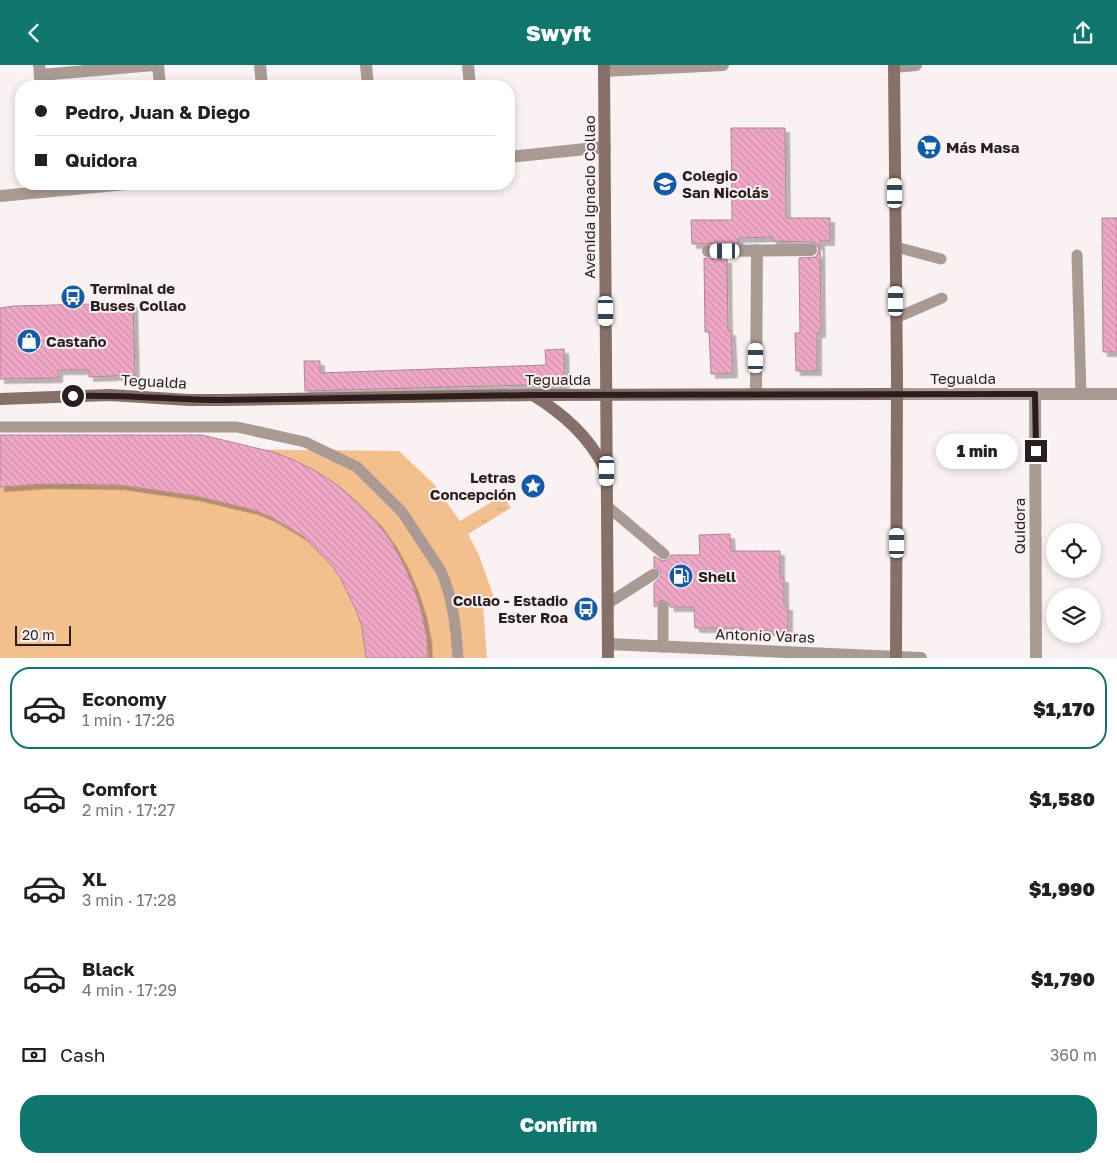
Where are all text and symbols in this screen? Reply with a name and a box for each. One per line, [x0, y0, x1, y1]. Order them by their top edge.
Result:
icon: back [20, 19, 48, 47]
text: Swyft [526, 19, 591, 46]
icon: share [1069, 19, 1097, 47]
text: Pedro, Juan & Diego [65, 100, 250, 123]
street label: Avenida Ignacio Collao [580, 115, 598, 279]
supermarket icon: Más Masa [916, 134, 942, 160]
place label: Más Masa [946, 138, 1020, 156]
text: Quidora [65, 148, 137, 171]
place label: Colegio San Nicolás [682, 166, 769, 201]
school or university icon: Colegio San Nicolás [652, 171, 678, 197]
car [887, 178, 902, 208]
car [710, 244, 740, 259]
place label: Terminal de Buses Collao [90, 279, 186, 314]
bus stop icon: Terminal de Buses Collao [60, 284, 86, 310]
car [888, 286, 903, 316]
car [598, 296, 613, 326]
shop icon: Castaño [16, 328, 42, 354]
place label: Castaño [46, 332, 106, 350]
car [748, 343, 763, 373]
street label: Tegualda [930, 369, 996, 387]
street label: Tegualda [121, 370, 187, 392]
street label: Tegualda [525, 370, 591, 388]
route start [62, 385, 84, 407]
callout: 1 min [936, 433, 1018, 469]
route end [1025, 440, 1047, 462]
text: 1 min [957, 441, 997, 461]
car [599, 456, 614, 486]
place label: Letras Concepción [430, 468, 516, 503]
place icon: Letras Concepción [520, 473, 546, 499]
street label: Quidora [1010, 498, 1028, 554]
map controls [1046, 523, 1101, 643]
button: locate [1046, 523, 1101, 578]
car [889, 528, 904, 558]
fuel station icon: Shell [668, 563, 694, 589]
place label: Shell [698, 567, 736, 585]
button: layers [1046, 588, 1101, 643]
place label: Collao - Estadio Ester Roa [453, 591, 568, 626]
bus stop icon: Collao - Estadio Ester Roa [573, 596, 599, 622]
scale bar [15, 623, 71, 646]
street label: Antonio Varas [715, 624, 815, 646]
text: 20 m [22, 626, 55, 643]
icon: car [22, 686, 67, 731]
text: Economy [82, 687, 167, 710]
text: $1,170 [1033, 697, 1095, 720]
text: 1 min · 17:26 [82, 710, 175, 730]
icon: car [22, 776, 67, 821]
text: Comfort [82, 777, 157, 800]
text: $1,580 [1029, 787, 1095, 810]
text: 2 min · 17:27 [82, 800, 175, 820]
icon: car [22, 866, 67, 911]
text: XL [82, 867, 107, 890]
text: $1,990 [1029, 877, 1095, 900]
text: 3 min · 17:28 [82, 890, 177, 910]
icon: car [22, 956, 67, 1001]
text: Black [82, 957, 135, 980]
text: $1,790 [1031, 967, 1095, 990]
text: 4 min · 17:29 [82, 980, 177, 1000]
icon: cash [20, 1041, 48, 1069]
text: Cash [60, 1043, 105, 1066]
text: 360 m [1050, 1045, 1097, 1065]
button: Confirm [20, 1095, 1097, 1153]

